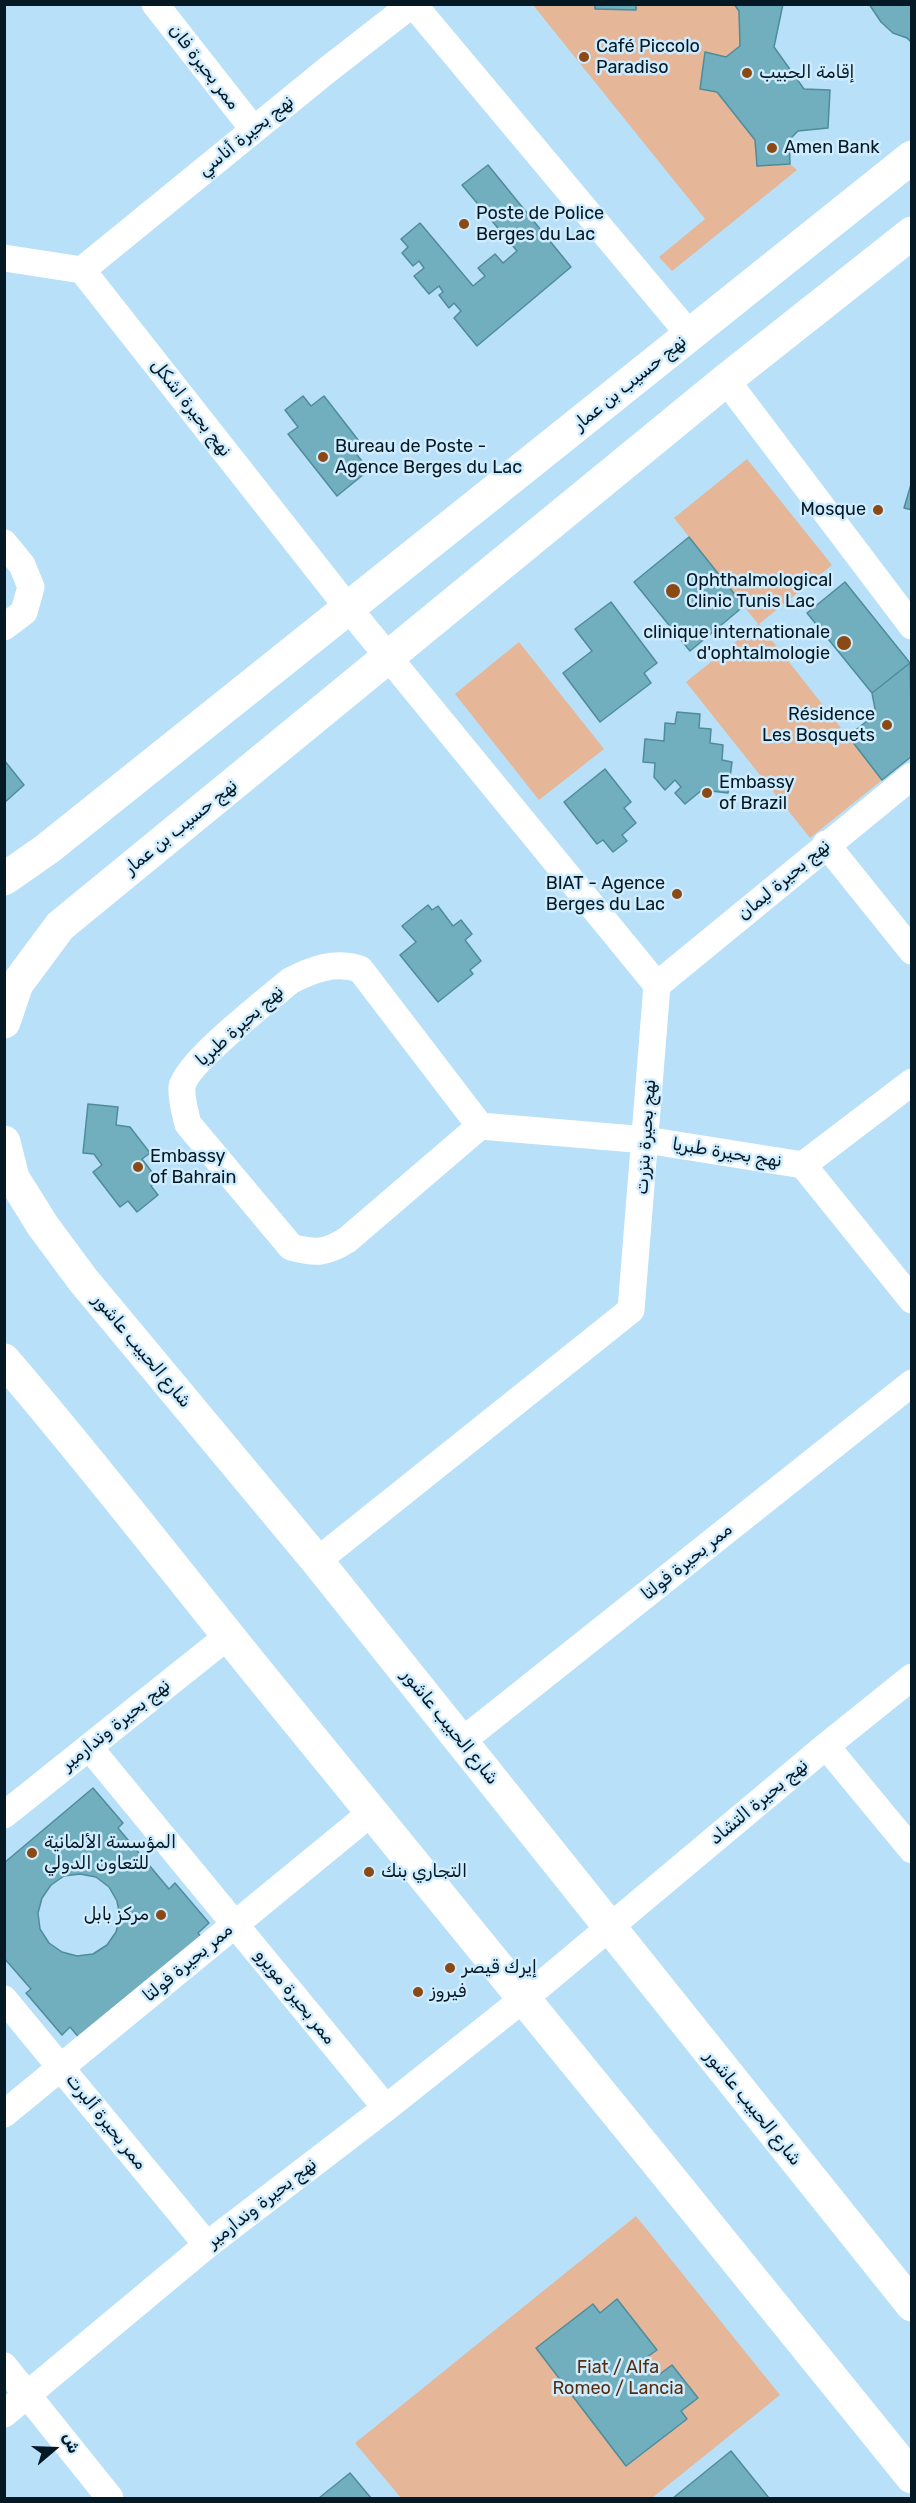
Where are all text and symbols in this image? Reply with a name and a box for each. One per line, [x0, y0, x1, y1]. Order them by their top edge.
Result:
street label: ممر بحيرة فان [164, 20, 244, 114]
place label: Café Piccolo Paradiso [596, 36, 700, 78]
marker: Café Piccolo Paradiso [577, 50, 591, 64]
place label: إقامة الحبيب [759, 62, 854, 84]
marker: إقامة الحبيب [740, 66, 754, 80]
street label: نهج بحيرة أناسي [194, 91, 298, 181]
place label: Amen Bank [784, 137, 880, 159]
marker: Amen Bank [765, 141, 779, 155]
place label: Poste de Police Berges du Lac [476, 203, 604, 246]
marker: Poste de Police Berges du Lac [457, 217, 471, 231]
street label: نهج حسيب بن عمار [569, 331, 691, 435]
street label: نهج بحيرة اشكل [146, 355, 236, 461]
place label: Bureau de Poste - Agence Berges du Lac [335, 436, 522, 478]
marker: Bureau de Poste - Agence Berges du Lac [316, 450, 330, 464]
place label: Mosque [801, 499, 866, 521]
marker: Mosque [871, 503, 885, 517]
place label: Ophthalmological Clinic Tunis Lac [686, 570, 832, 612]
marker: Ophthalmological Clinic Tunis Lac [664, 582, 682, 600]
place label: clinique internationale d'ophtalmologie [643, 622, 830, 664]
marker: clinique internationale d'ophtalmologie [835, 634, 853, 652]
place label: Résidence Les Bosquets [762, 704, 875, 746]
marker: Résidence Les Bosquets [880, 718, 894, 732]
place label: Embassy of Brazil [719, 772, 795, 814]
street label: نهج حسيب بن عمار [120, 775, 242, 879]
marker: Embassy of Brazil [700, 786, 714, 800]
street label: نهج بحيرة ليمان [733, 835, 835, 925]
place label: BIAT - Agence Berges du Lac [546, 873, 665, 916]
marker: BIAT - Agence Berges du Lac [670, 887, 684, 901]
street label: نهج بحيرة طبريا [192, 981, 288, 1071]
street label: نهج بحيرة بنزرت [631, 1079, 661, 1195]
street label: نهج بحيرة طبريا [671, 1134, 783, 1172]
place label: Embassy of Bahrain [150, 1146, 236, 1188]
marker: Embassy of Bahrain [131, 1160, 145, 1174]
street label: شارع الحبيب عاشور [88, 1290, 196, 1412]
street label: ممر بحيرة فولتا [637, 1519, 737, 1605]
street label: شارع الحبيب عاشور [397, 1665, 503, 1789]
street label: نهج بحيرة وندارمير [57, 1675, 175, 1775]
street label: نهج بحيرة التشاد [705, 1754, 813, 1850]
place label: المؤسسة الألمانية للتعاون الدولي [44, 1832, 176, 1874]
marker: المؤسسة الألمانية للتعاون الدولي [25, 1846, 39, 1860]
place label: التجاري بنك [381, 1861, 467, 1883]
marker: التجاري بنك [362, 1865, 376, 1879]
place label: مركز بابل [84, 1904, 149, 1926]
marker: مركز بابل [154, 1908, 168, 1922]
street label: ممر بحيرة فولتا [139, 1919, 237, 2007]
street label: ممر بحيرة مويرو [250, 1945, 340, 2049]
place label: إيرك قيصر [462, 1957, 537, 1979]
marker: إيرك قيصر [443, 1961, 457, 1975]
place label: فيروز [430, 1981, 466, 2003]
marker: فيروز [411, 1985, 425, 1999]
street label: شارع الحبيب عاشور [700, 2046, 806, 2170]
street label: ممر بحيرة ألبرت [61, 2070, 151, 2174]
street label: نهج بحيرة وندارمير [203, 2153, 321, 2253]
park label: Fiat / Alfa Romeo / Lancia [552, 2357, 684, 2400]
north arrow [24, 2419, 84, 2479]
text: ش [59, 2430, 84, 2456]

